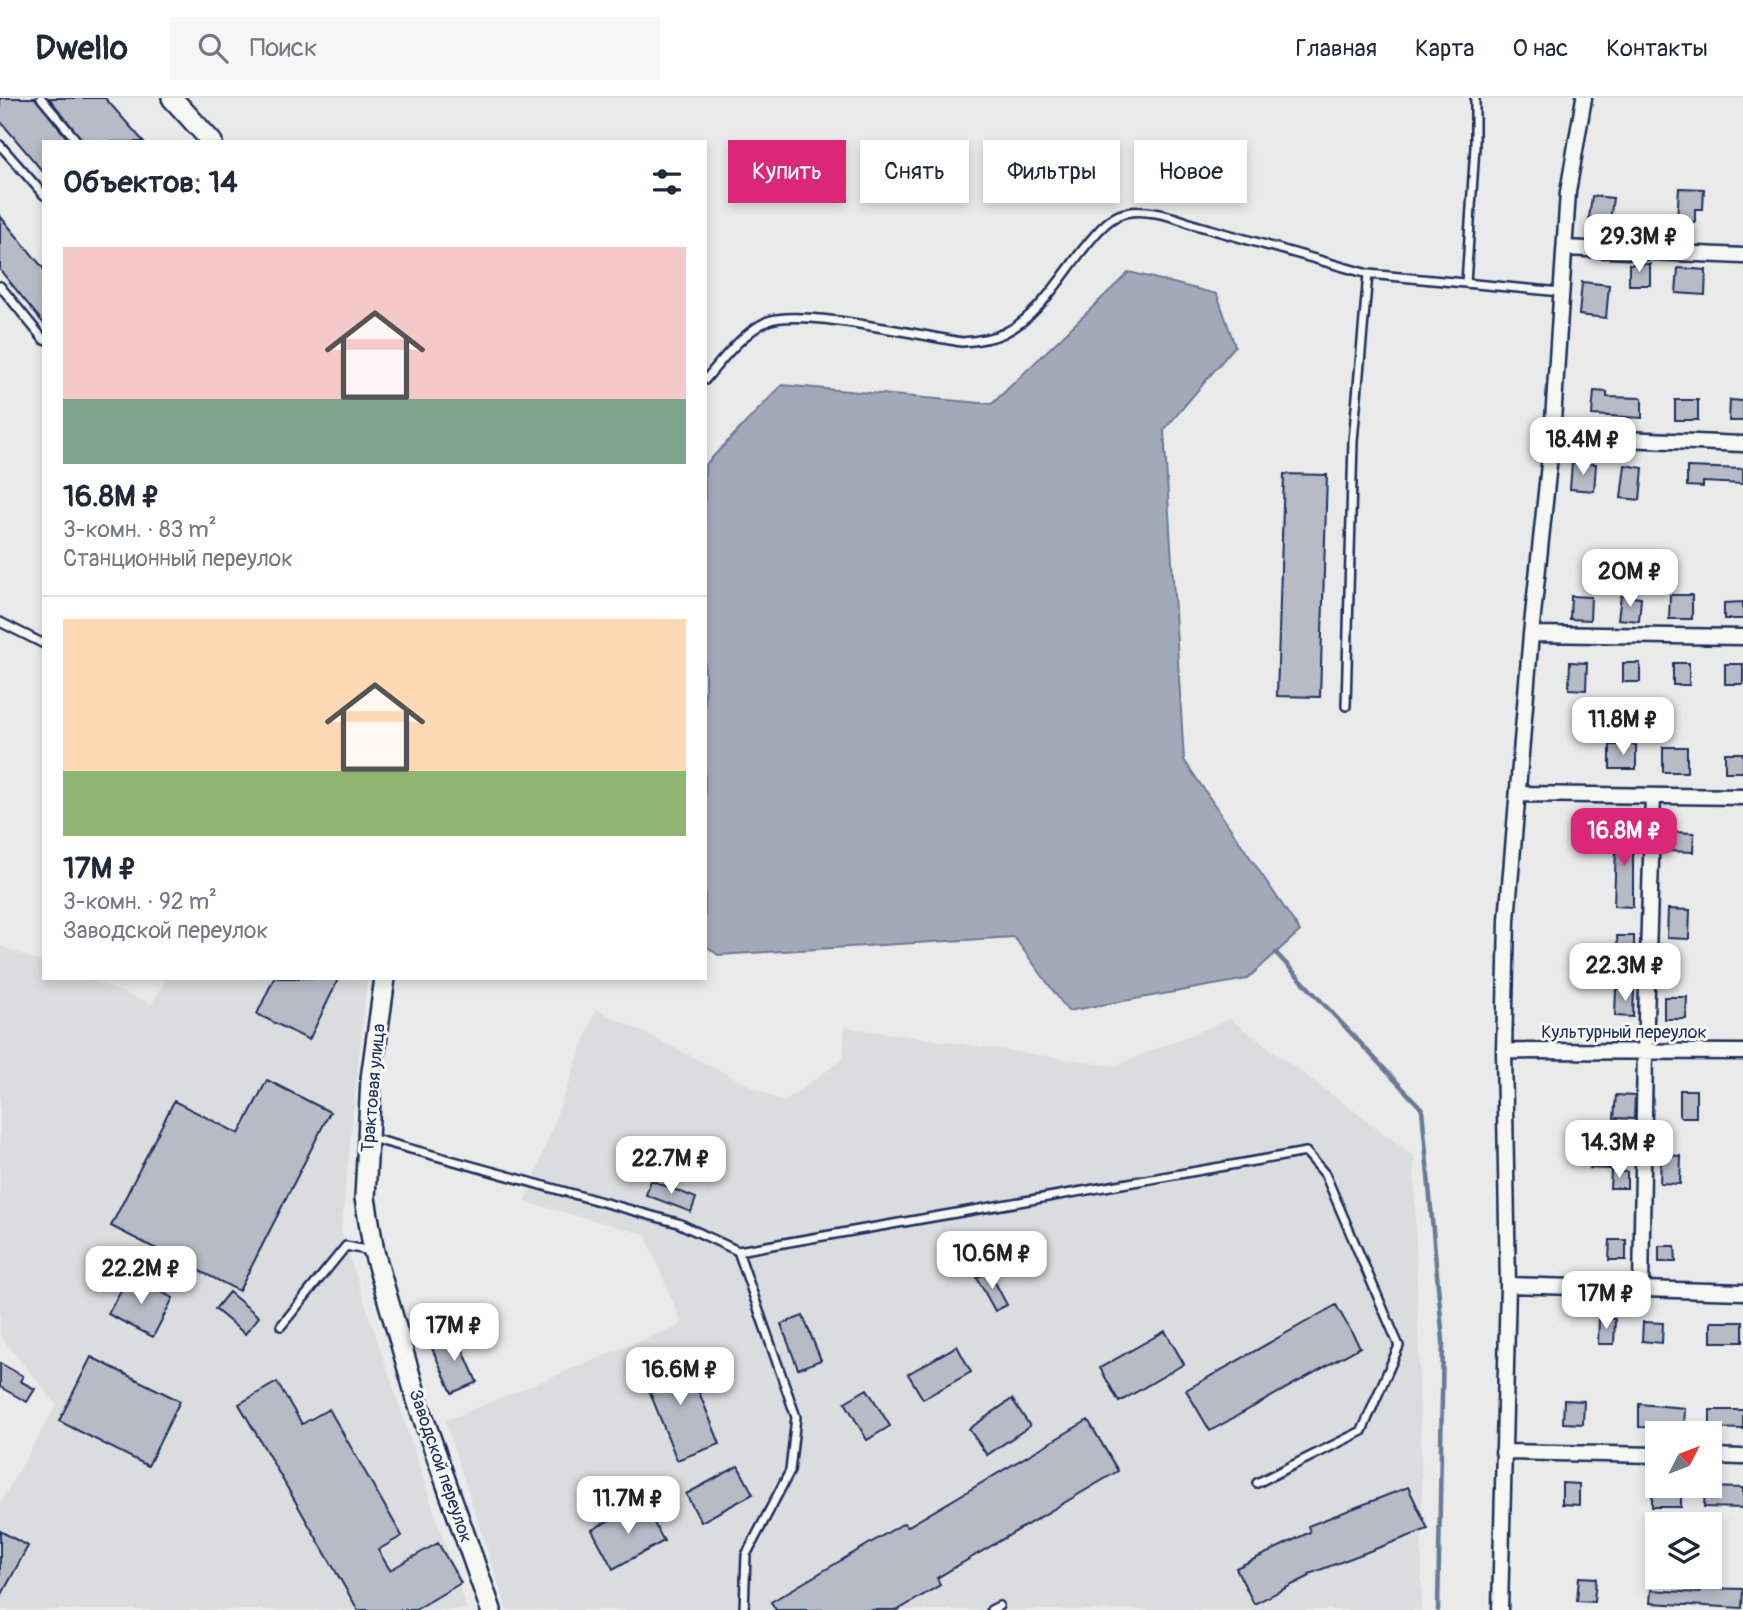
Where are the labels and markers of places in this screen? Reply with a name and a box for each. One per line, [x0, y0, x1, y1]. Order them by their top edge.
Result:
pin: 29.3M ₽ [1574, 214, 1704, 274]
pin: 18.4M ₽ [1518, 418, 1648, 477]
pin: 20M ₽ [1581, 550, 1679, 609]
pin: 11.8M ₽ [1558, 698, 1688, 757]
pin: 16.8M ₽ [1559, 808, 1689, 868]
pin: 22.3M ₽ [1560, 944, 1690, 1003]
pin: 14.3M ₽ [1554, 1121, 1684, 1180]
pin: 22.7M ₽ [606, 1136, 736, 1196]
pin: 10.6M ₽ [927, 1232, 1057, 1291]
pin: 22.2M ₽ [76, 1246, 206, 1306]
pin: 17M ₽ [1557, 1272, 1655, 1331]
pin: 17M ₽ [405, 1304, 503, 1363]
pin: 16.6M ₽ [615, 1348, 745, 1407]
pin: 11.7M ₽ [563, 1476, 693, 1536]

